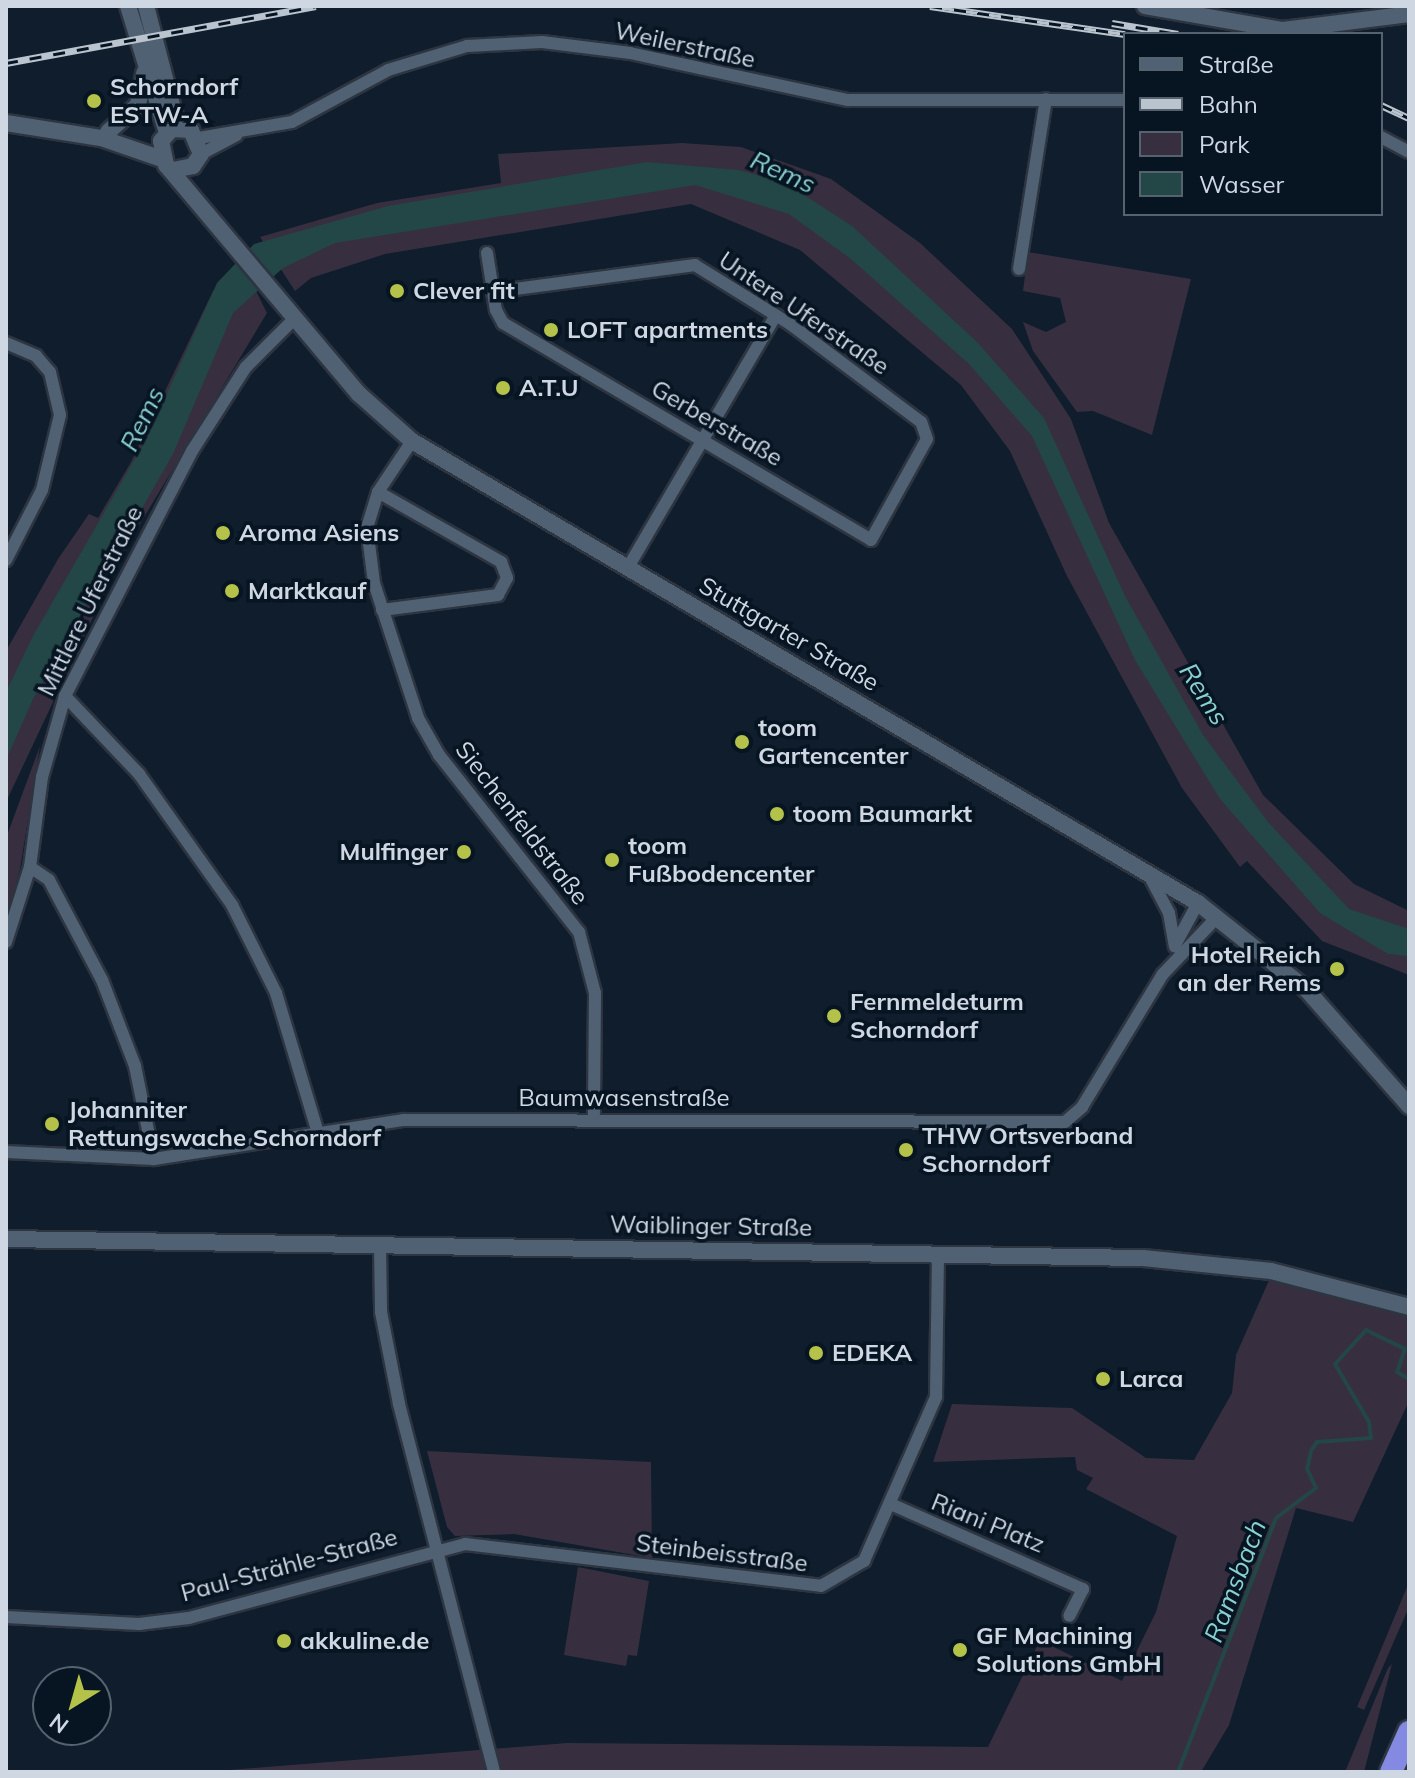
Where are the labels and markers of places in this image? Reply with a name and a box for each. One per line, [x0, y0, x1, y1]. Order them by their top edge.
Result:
place label: Schorndorf ESTW-A [110, 73, 238, 129]
marker: Schorndorf ESTW-A [85, 92, 103, 110]
place label: Clever fit [413, 277, 515, 305]
marker: Clever fit [388, 282, 406, 300]
place label: LOFT apartments [567, 316, 768, 344]
marker: LOFT apartments [542, 321, 560, 339]
place label: A.T.U [519, 374, 578, 402]
marker: A.T.U [494, 379, 512, 397]
place label: Aroma Asiens [239, 519, 399, 547]
marker: Aroma Asiens [214, 524, 232, 542]
place label: Marktkauf [248, 577, 366, 605]
marker: Marktkauf [223, 582, 241, 600]
place label: toom Gartencenter [758, 714, 908, 770]
marker: toom Gartencenter [733, 733, 751, 751]
place label: toom Baumarkt [793, 800, 972, 828]
marker: toom Baumarkt [768, 805, 786, 823]
place label: toom Fußbodencenter [628, 832, 815, 888]
place label: Mulfinger [340, 838, 448, 866]
marker: Mulfinger [455, 843, 473, 861]
marker: toom Fußbodencenter [603, 851, 621, 869]
place label: Hotel Reich an der Rems [1178, 941, 1321, 997]
marker: Hotel Reich an der Rems [1328, 960, 1346, 978]
place label: Fernmeldeturm Schorndorf [850, 988, 1024, 1044]
marker: Fernmeldeturm Schorndorf [825, 1007, 843, 1025]
place label: Johanniter Rettungswache Schorndorf [68, 1096, 381, 1152]
marker: Johanniter Rettungswache Schorndorf [43, 1115, 61, 1133]
place label: THW Ortsverband Schorndorf [922, 1122, 1133, 1178]
marker: THW Ortsverband Schorndorf [897, 1141, 915, 1159]
place label: EDEKA [832, 1339, 912, 1367]
marker: EDEKA [807, 1344, 825, 1362]
place label: Larca [1119, 1365, 1183, 1393]
marker: Larca [1094, 1370, 1112, 1388]
place label: GF Machining Solutions GmbH [976, 1622, 1162, 1678]
place label: akkuline.de [300, 1627, 429, 1655]
marker: akkuline.de [275, 1632, 293, 1650]
marker: GF Machining Solutions GmbH [951, 1641, 969, 1659]

